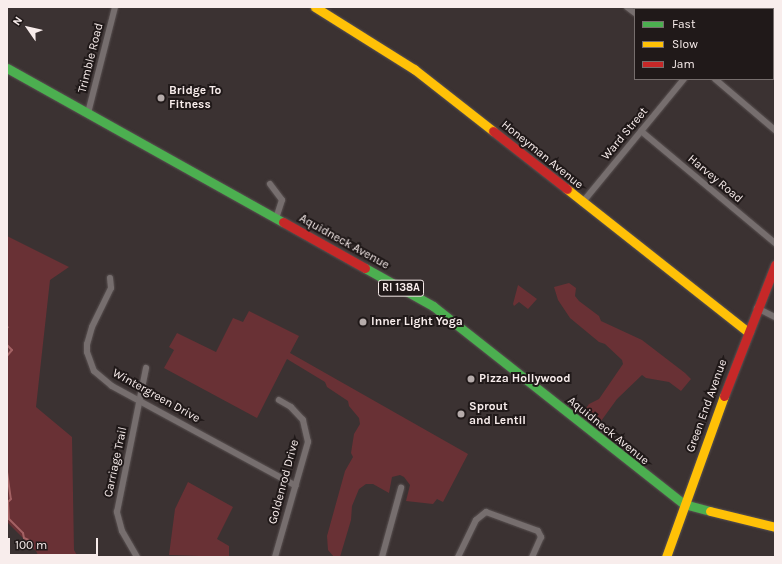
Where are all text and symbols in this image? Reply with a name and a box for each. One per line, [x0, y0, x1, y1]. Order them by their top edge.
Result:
north arrow [8, 8, 48, 48]
legend [634, 8, 774, 80]
text: N [10, 14, 25, 28]
text: Fast [672, 17, 695, 31]
street label: Trimble Road [75, 22, 107, 94]
text: Slow [672, 37, 698, 51]
text: Jam [672, 57, 695, 71]
place label: Bridge To Fitness [169, 84, 221, 112]
marker: Bridge To Fitness [156, 93, 166, 103]
street label: Ward Street [599, 105, 651, 163]
street label: Honeyman Avenue [498, 118, 586, 192]
street label: Harvey Road [685, 152, 745, 206]
street label: Aquidneck Avenue [297, 211, 391, 273]
road number: RI 138A [378, 279, 424, 297]
place label: Inner Light Yoga [371, 315, 463, 329]
marker: Inner Light Yoga [358, 317, 368, 327]
street label: Green End Avenue [683, 358, 731, 454]
street label: Wintergreen Drive [110, 366, 202, 426]
place label: Pizza Hollywood [479, 372, 570, 386]
marker: Pizza Hollywood [466, 374, 476, 384]
street label: Aquidneck Avenue [564, 394, 652, 468]
place label: Sprout and Lentil [469, 400, 526, 428]
marker: Sprout and Lentil [456, 409, 466, 419]
street label: Carriage Trail [102, 425, 130, 499]
street label: Goldenrod Drive [266, 438, 302, 526]
scale bar [10, 530, 100, 556]
text: 100 m [15, 538, 47, 552]

